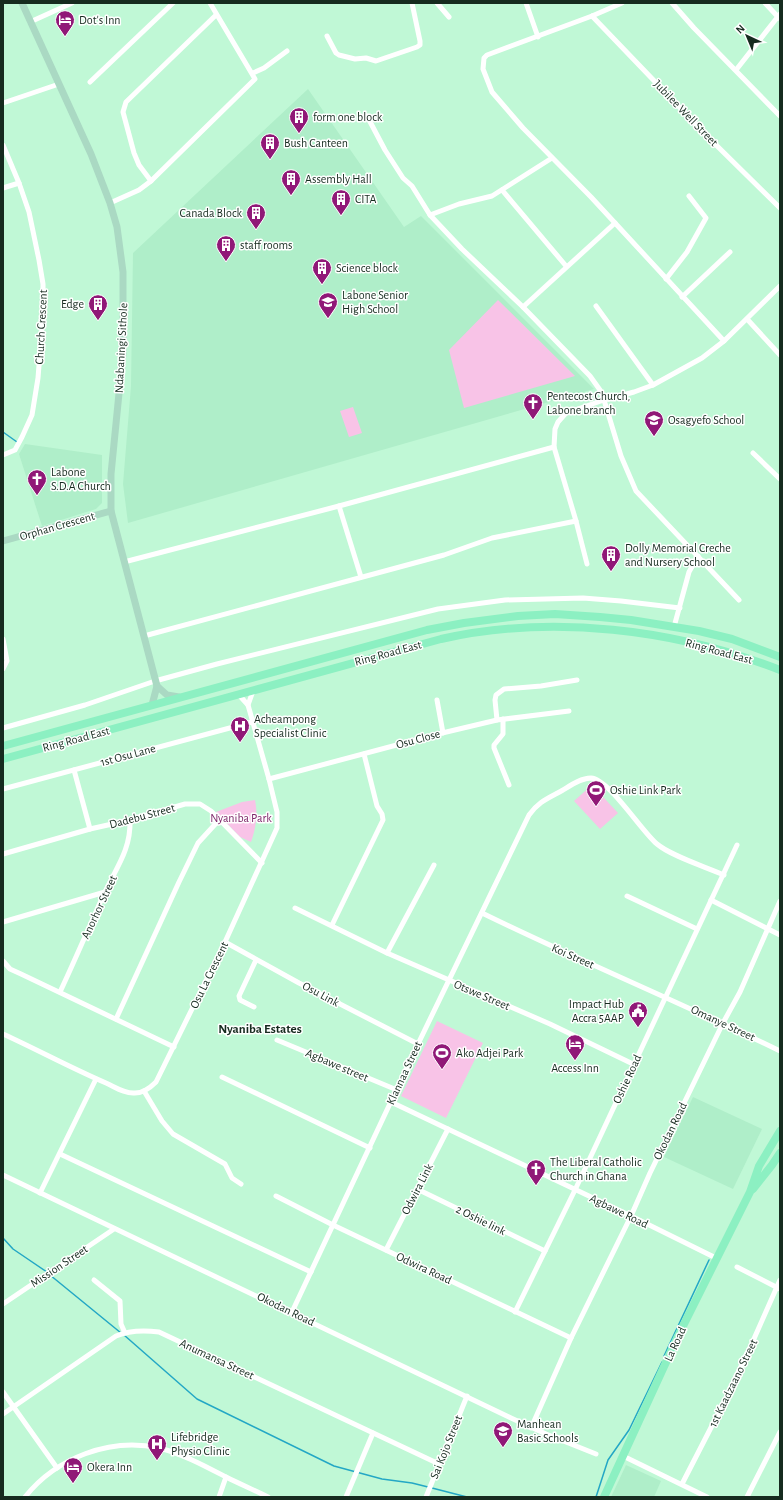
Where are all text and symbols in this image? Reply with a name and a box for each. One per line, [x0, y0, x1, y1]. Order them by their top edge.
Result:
hotel icon: Dot's Inn [54, 9, 76, 37]
place label: Dot's Inn [79, 14, 120, 26]
north arrow [727, 16, 767, 56]
text: N [734, 23, 747, 36]
street label: Jubilee Well Street [652, 78, 721, 148]
building icon: form one block [288, 106, 310, 134]
place label: form one block [313, 111, 383, 123]
building icon: Bush Canteen [259, 132, 281, 160]
place label: Bush Canteen [284, 137, 348, 149]
building icon: Assembly Hall [280, 168, 302, 196]
place label: Assembly Hall [305, 173, 372, 186]
building icon: CITA [330, 188, 352, 216]
place label: CITA [355, 193, 377, 205]
building icon: Canada Block [245, 202, 267, 230]
place label: Canada Block [179, 207, 243, 219]
building icon: staff rooms [215, 234, 237, 262]
place label: staff rooms [240, 239, 293, 251]
building icon: Science block [311, 257, 333, 285]
place label: Science block [336, 262, 398, 274]
street label: Church Crescent [33, 289, 49, 365]
place label: Labone Senior High School [342, 289, 408, 315]
school or university icon: Labone Senior High School [317, 291, 339, 319]
building icon: Edge [87, 293, 109, 321]
place label: Edge [61, 298, 84, 310]
street label: Ndabaningi Sithole [113, 303, 129, 393]
place label: Pentecost Church, Labone branch [547, 390, 631, 416]
church icon: Pentecost Church, Labone branch [522, 392, 544, 420]
school or university icon: Osagyefo School [643, 409, 665, 437]
place label: Osagyefo School [668, 414, 744, 427]
place label: Labone S.D.A Church [51, 466, 111, 492]
church icon: Labone S.D.A Church [26, 468, 48, 496]
street label: Orphan Crescent [18, 510, 96, 542]
place label: Dolly Memorial Creche and Nursery School [625, 542, 731, 569]
building icon: Dolly Memorial Creche and Nursery School [600, 544, 622, 572]
street label: Ring Road East [684, 636, 754, 666]
street label: Ring Road East [353, 638, 423, 668]
place label: Acheampong Specialist Clinic [254, 713, 327, 739]
hospital icon: Acheampong Specialist Clinic [229, 715, 251, 743]
street label: Ring Road East [41, 724, 111, 754]
street label: Osu Close [395, 727, 441, 751]
street label: 1st Osu Lane [99, 742, 157, 768]
sports icon: Oshie Link Park [585, 779, 607, 807]
place label: Oshie Link Park [610, 784, 681, 796]
street label: Dadebu Street [108, 801, 176, 831]
park label: Nyaniba Park [210, 812, 272, 825]
street label: Anorhor Street [79, 873, 119, 941]
street label: Osu La Crescent [188, 940, 230, 1010]
street label: Koi Street [550, 941, 596, 971]
street label: Otswe Street [452, 978, 512, 1012]
street label: Osu Link [301, 979, 342, 1009]
place label: Impact Hub Accra 5AAP [569, 998, 624, 1024]
public building icon: Impact Hub Accra 5AAP [627, 1000, 649, 1028]
street label: Omanye Street [689, 1003, 757, 1044]
district label: Nyaniba Estates [218, 1023, 302, 1036]
hotel icon: Access Inn [564, 1033, 586, 1061]
street label: Klannaa Street [384, 1039, 424, 1107]
sports icon: Ako Adjei Park [431, 1042, 453, 1070]
street label: Agbawe street [304, 1046, 370, 1084]
place label: Ako Adjei Park [456, 1047, 524, 1060]
street label: Oshie Road [610, 1053, 644, 1105]
place label: Access Inn [551, 1062, 599, 1074]
street label: Okodan Road [651, 1100, 689, 1162]
place label: The Liberal Catholic Church in Ghana [550, 1156, 642, 1182]
church icon: The Liberal Catholic Church in Ghana [525, 1158, 547, 1186]
street label: Odwira Link [399, 1161, 435, 1217]
street label: Agbawe Road [588, 1192, 650, 1230]
street label: 2 Oshie link [454, 1203, 508, 1237]
street label: Mission Street [28, 1242, 90, 1290]
street label: Odwira Road [394, 1250, 454, 1286]
street label: Okodan Road [255, 1290, 317, 1328]
street label: La Road [662, 1325, 688, 1363]
street label: Anumansa Street [178, 1337, 256, 1382]
street label: 1st Kaadzaano Street [706, 1337, 760, 1429]
street label: Sai Kojo Street [428, 1413, 465, 1481]
place label: Manhean Basic Schools [517, 1418, 578, 1444]
school or university icon: Manhean Basic Schools [492, 1420, 514, 1448]
place label: Lifebridge Physio Clinic [171, 1431, 230, 1458]
hospital icon: Lifebridge Physio Clinic [146, 1433, 168, 1461]
hotel icon: Okera Inn [62, 1456, 84, 1484]
place label: Okera Inn [87, 1461, 132, 1473]

